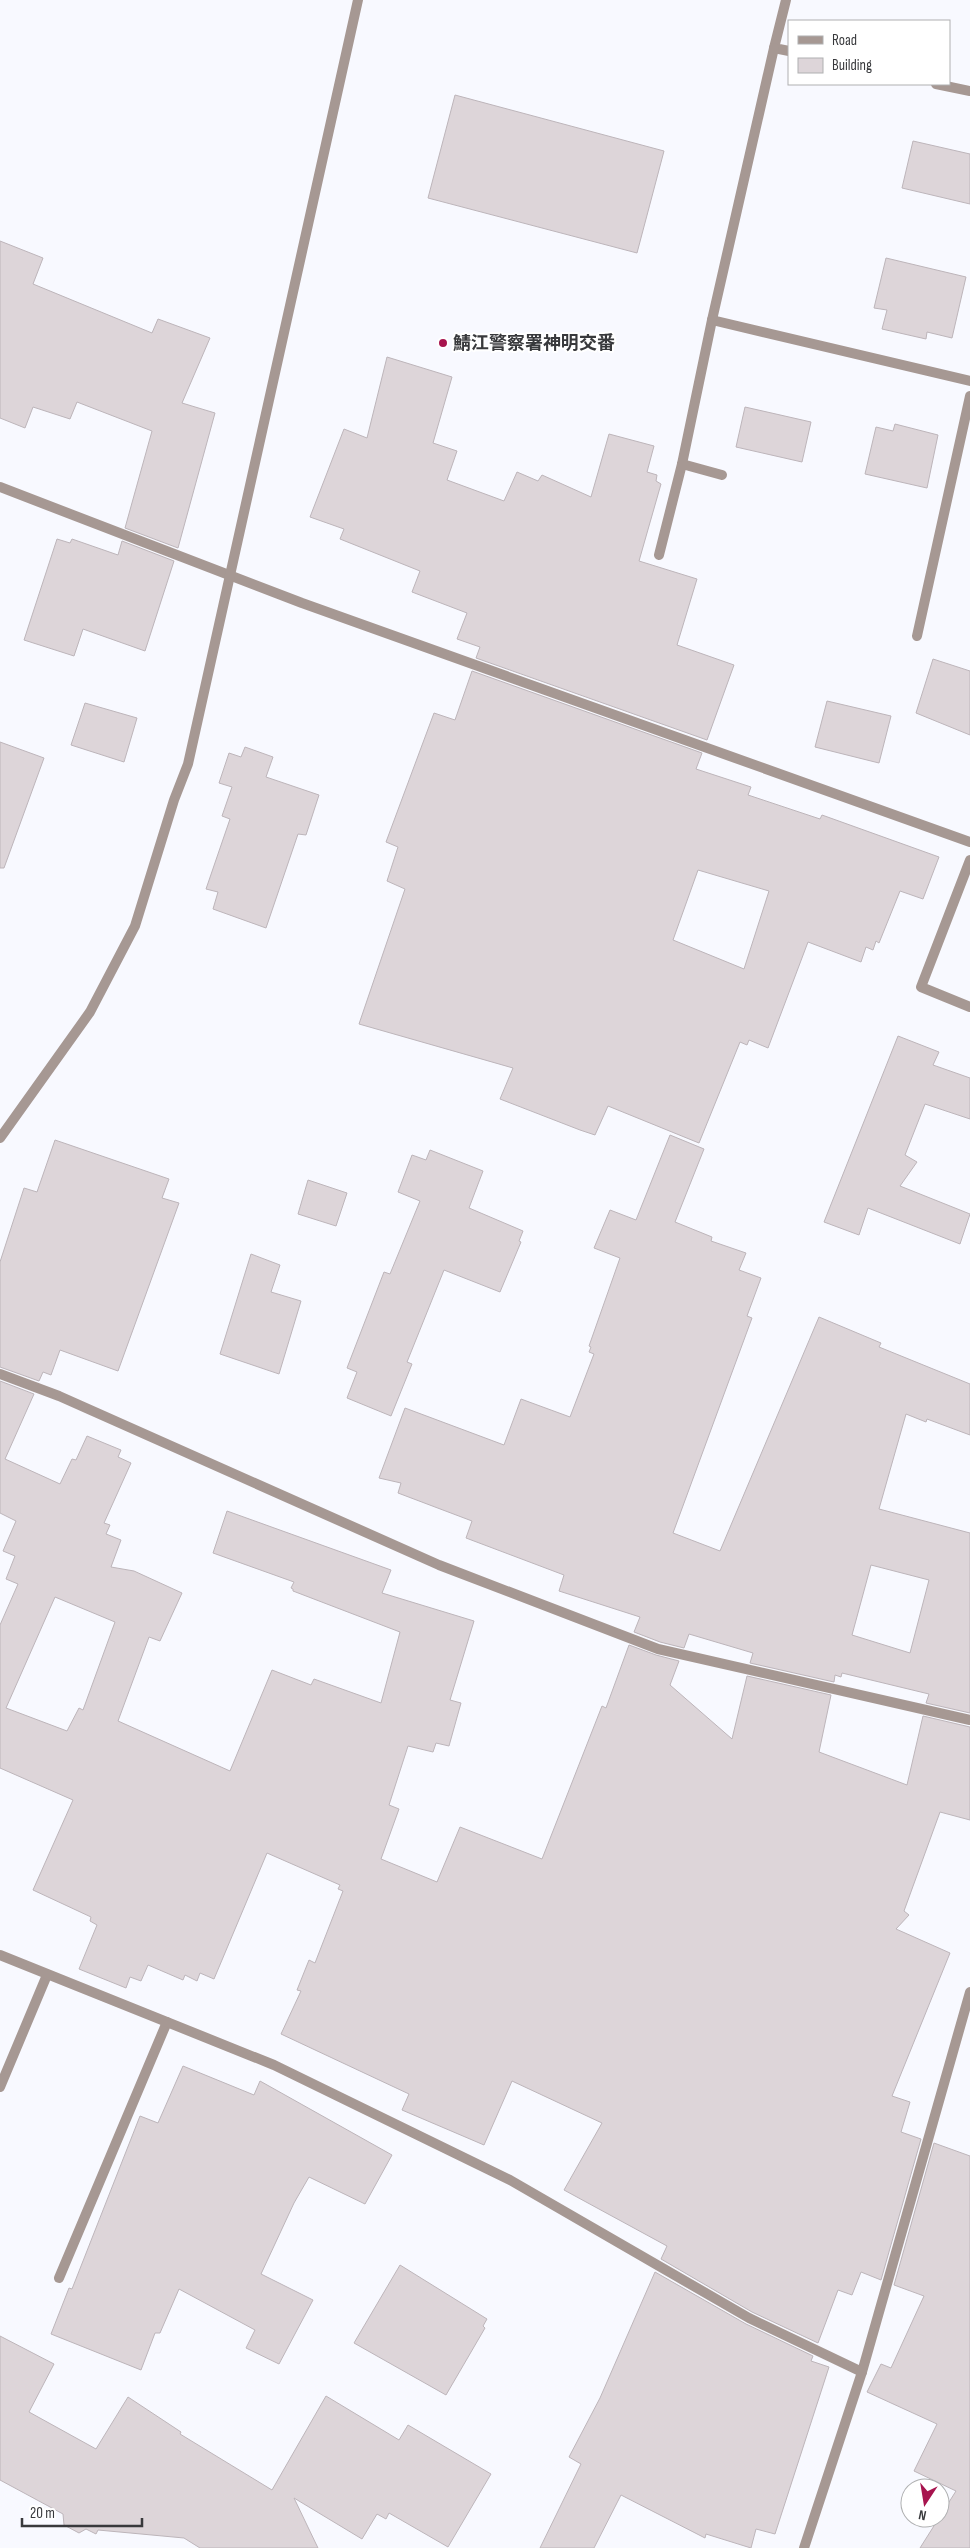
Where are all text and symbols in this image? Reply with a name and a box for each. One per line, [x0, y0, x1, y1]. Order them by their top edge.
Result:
legend [788, 20, 950, 85]
text: Road [832, 31, 857, 50]
text: Building [832, 56, 872, 75]
place label: 鯖江警察署神明交番 [453, 333, 615, 354]
marker: 鯖江警察署神明交番 [437, 337, 449, 349]
north arrow [900, 2478, 950, 2528]
scale bar [22, 2496, 142, 2528]
text: 20 m [30, 2504, 55, 2523]
text: N [917, 2506, 928, 2524]

